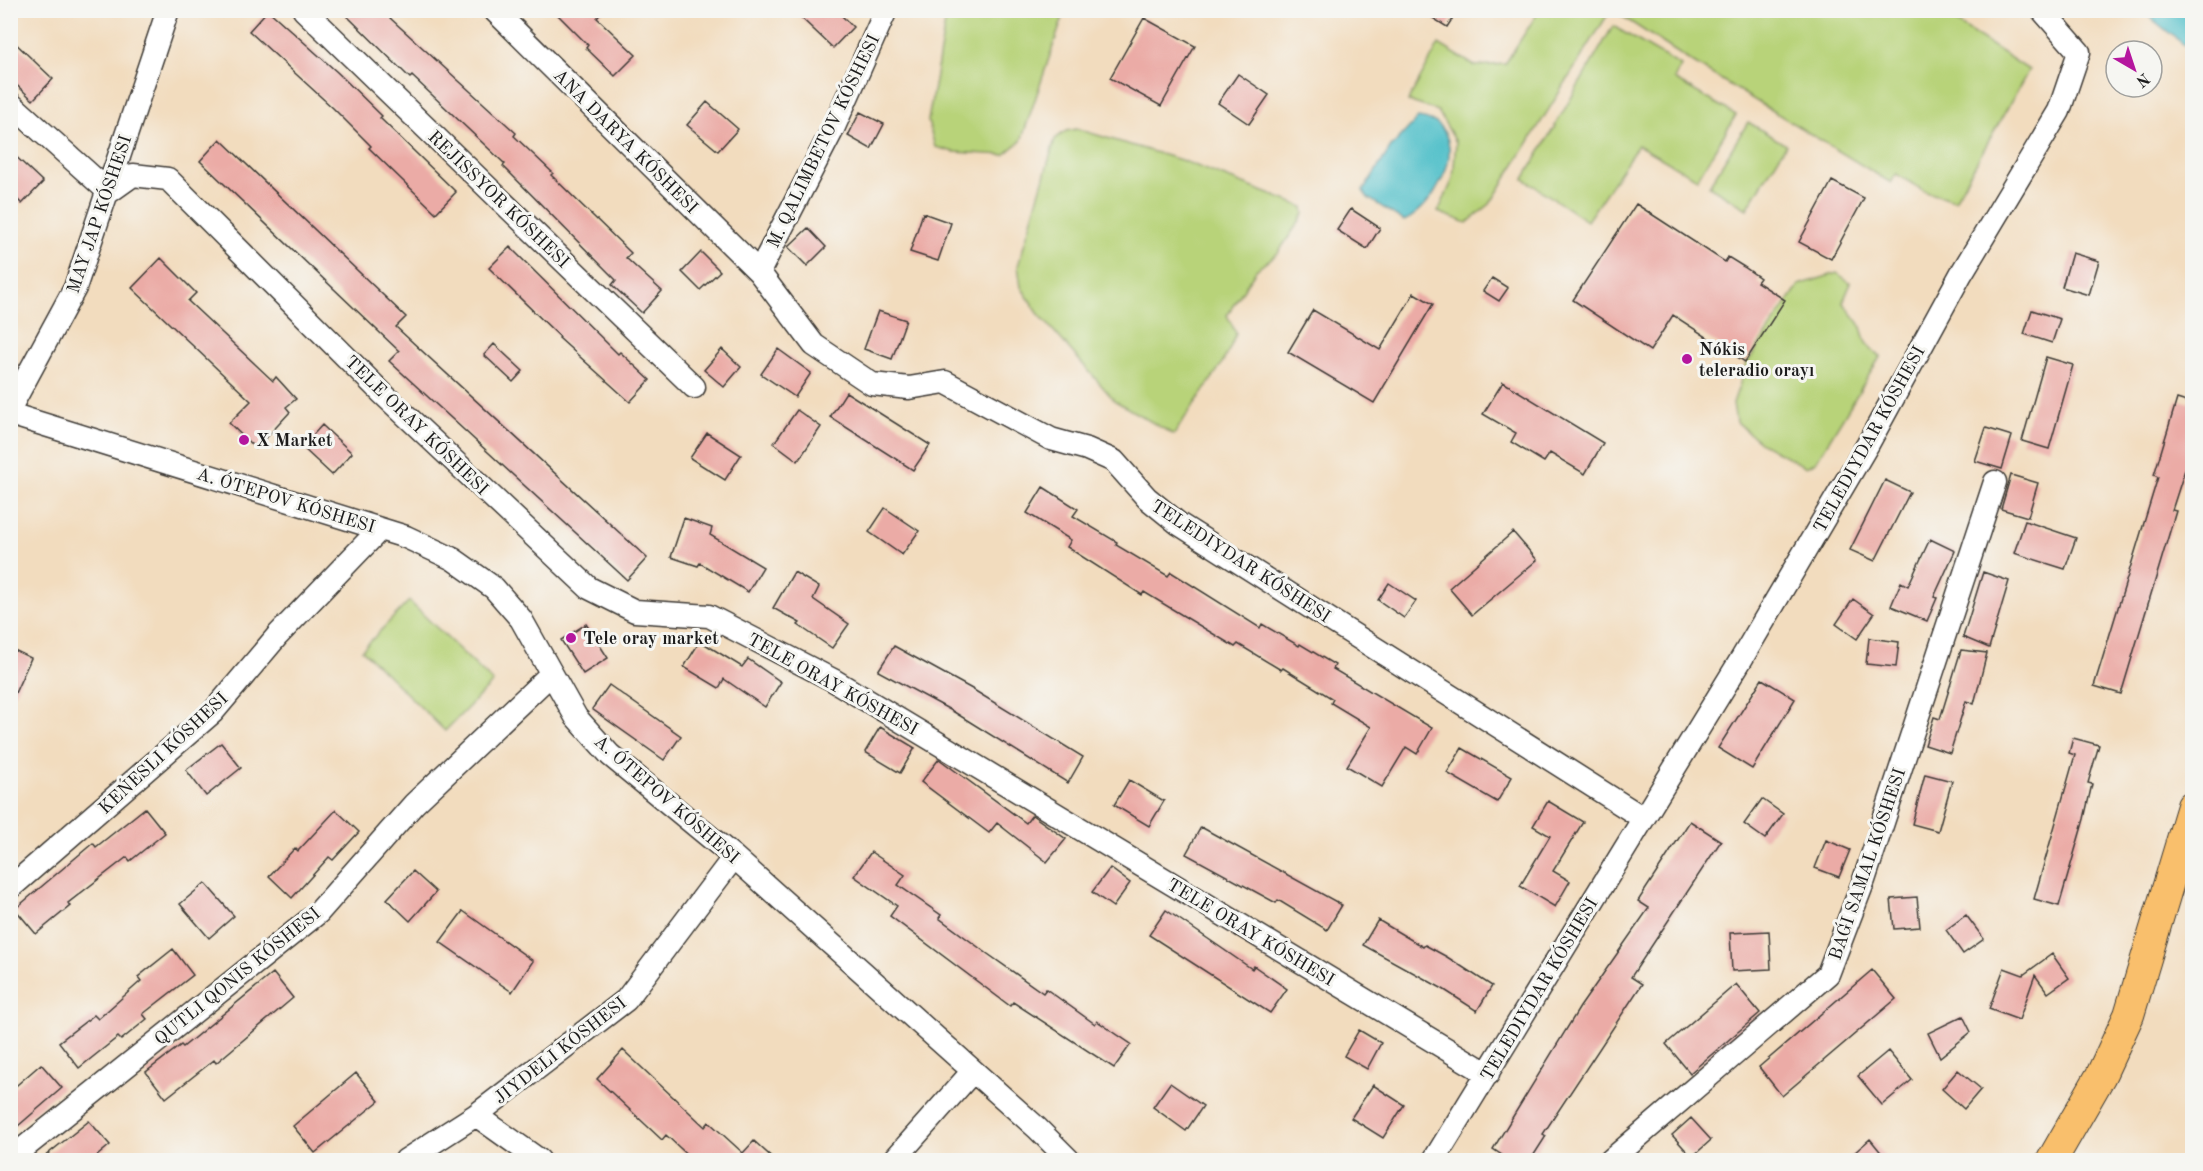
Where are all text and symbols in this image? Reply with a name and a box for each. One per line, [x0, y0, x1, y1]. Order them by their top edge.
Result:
street label: M. QALIMBETOV KÓSHESI [760, 30, 884, 251]
north arrow [2104, 39, 2164, 99]
street label: ANA DARYA KÓSHESI [550, 63, 704, 217]
text: N [2132, 69, 2152, 90]
street label: REJISSYOR KÓSHESI [424, 124, 576, 272]
street label: MAY JAP KÓSHESI [60, 131, 135, 296]
place label: Nókis teleradio orayı [1699, 341, 1814, 380]
street label: TELEDIYDAR KÓSHESI [1807, 341, 1929, 536]
street label: TELE ORAY KÓSHESI [341, 349, 495, 499]
marker: Nókis teleradio orayı [1680, 352, 1694, 366]
place label: X Market [256, 432, 333, 450]
marker: X Market [237, 433, 251, 447]
street label: A. ÓTEPOV KÓSHESI [194, 460, 379, 537]
street label: TELEDIYDAR KÓSHESI [1147, 493, 1336, 627]
street label: TELE ORAY KÓSHESI [744, 626, 923, 739]
place label: Tele oray market [583, 630, 719, 648]
marker: Tele oray market [564, 631, 578, 645]
street label: KEŃESLI KÓSHESI [92, 686, 232, 818]
street label: A. ÓTEPOV KÓSHESI [590, 728, 746, 867]
street label: BAǴI SAMAL KÓSHESI [1822, 764, 1909, 963]
street label: TELE ORAY KÓSHESI [1164, 872, 1340, 990]
street label: TELEDIYDAR KÓSHESI [1474, 892, 1602, 1084]
street label: QUTLI QONIS KÓSHESI [148, 901, 324, 1049]
street label: JIYDELI KÓSHESI [488, 990, 630, 1108]

